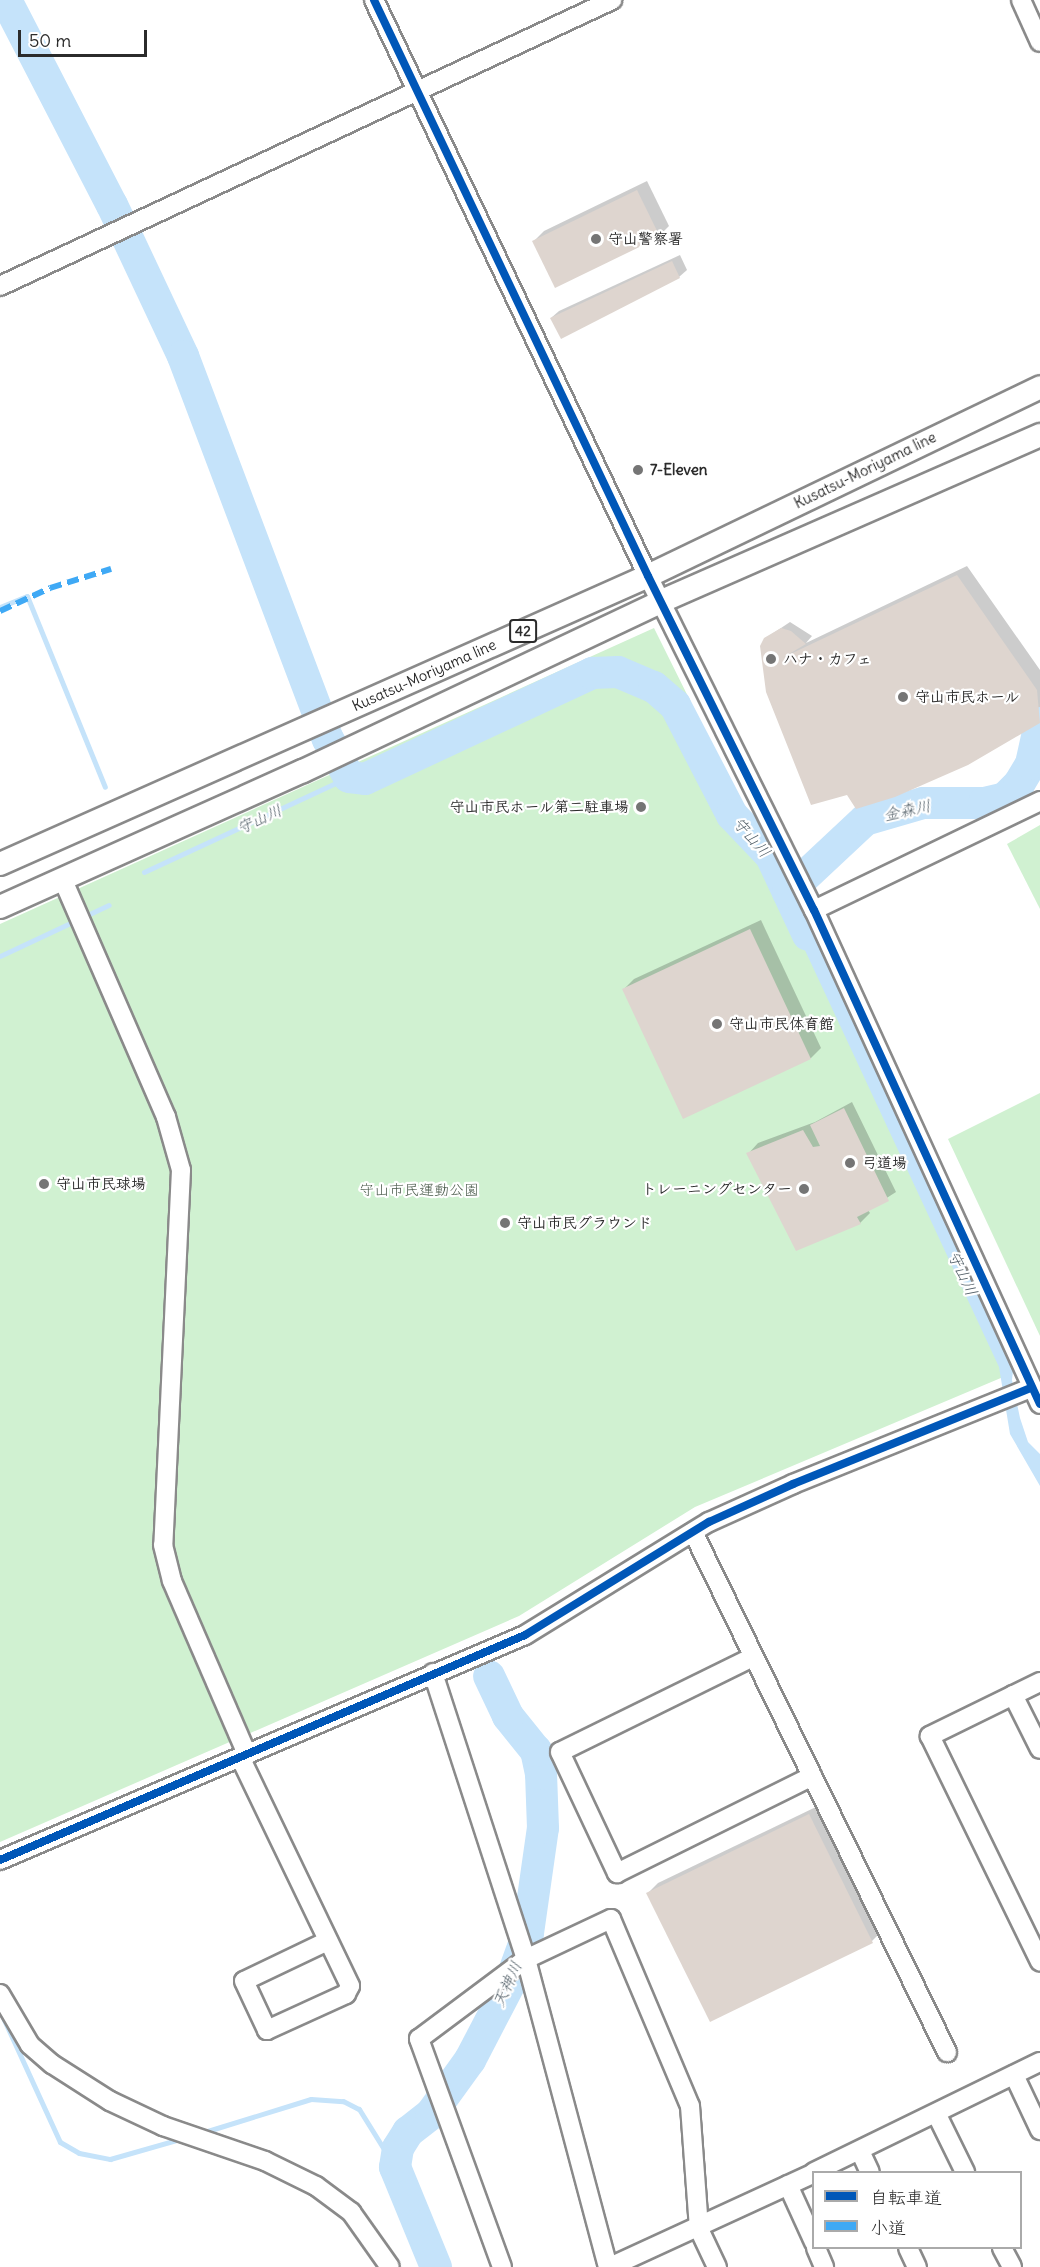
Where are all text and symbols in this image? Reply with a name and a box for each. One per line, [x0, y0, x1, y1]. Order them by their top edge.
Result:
scale bar [21, 18, 150, 56]
text: 50 m [29, 29, 71, 52]
place label: 守山警察署 [608, 230, 683, 248]
marker: 守山警察署 [589, 232, 603, 246]
street label: Kusatsu-Moriyama line [791, 428, 939, 512]
place label: 7-Eleven [650, 461, 708, 479]
marker: 7-Eleven [631, 463, 645, 477]
road number: 42 [508, 620, 538, 642]
street label: Kusatsu-Moriyama line [349, 635, 499, 715]
place label: ハナ・カフェ [783, 650, 873, 668]
marker: ハナ・カフェ [764, 652, 778, 666]
place label: 守山市民ホール [915, 688, 1020, 706]
marker: 守山市民ホール [896, 690, 910, 704]
water label: 金森川 [882, 796, 932, 824]
place label: 守山市民ホール第二駐車場 [449, 798, 629, 816]
water label: 守山川 [233, 800, 285, 838]
marker: 守山市民ホール第二駐車場 [634, 800, 648, 814]
water label: 守山川 [729, 813, 775, 861]
place label: 守山市民体育館 [729, 1015, 834, 1033]
marker: 守山市民体育館 [710, 1017, 724, 1031]
place label: 弓道場 [862, 1154, 907, 1172]
marker: 弓道場 [843, 1156, 857, 1170]
place label: 守山市民球場 [56, 1175, 146, 1193]
marker: 守山市民球場 [37, 1177, 51, 1191]
place label: トレーニングセンター [641, 1180, 792, 1198]
park label: 守山市民運動公園 [359, 1181, 479, 1199]
marker: トレーニングセンター [797, 1182, 811, 1196]
place label: 守山市民グラウンド [517, 1214, 652, 1232]
marker: 守山市民グラウンド [498, 1216, 512, 1230]
water label: 守山川 [944, 1247, 982, 1299]
water label: 天神川 [488, 1958, 526, 2010]
legend [812, 2171, 1022, 2249]
text: 自転車道 [870, 2186, 942, 2209]
text: 小道 [870, 2216, 906, 2239]

